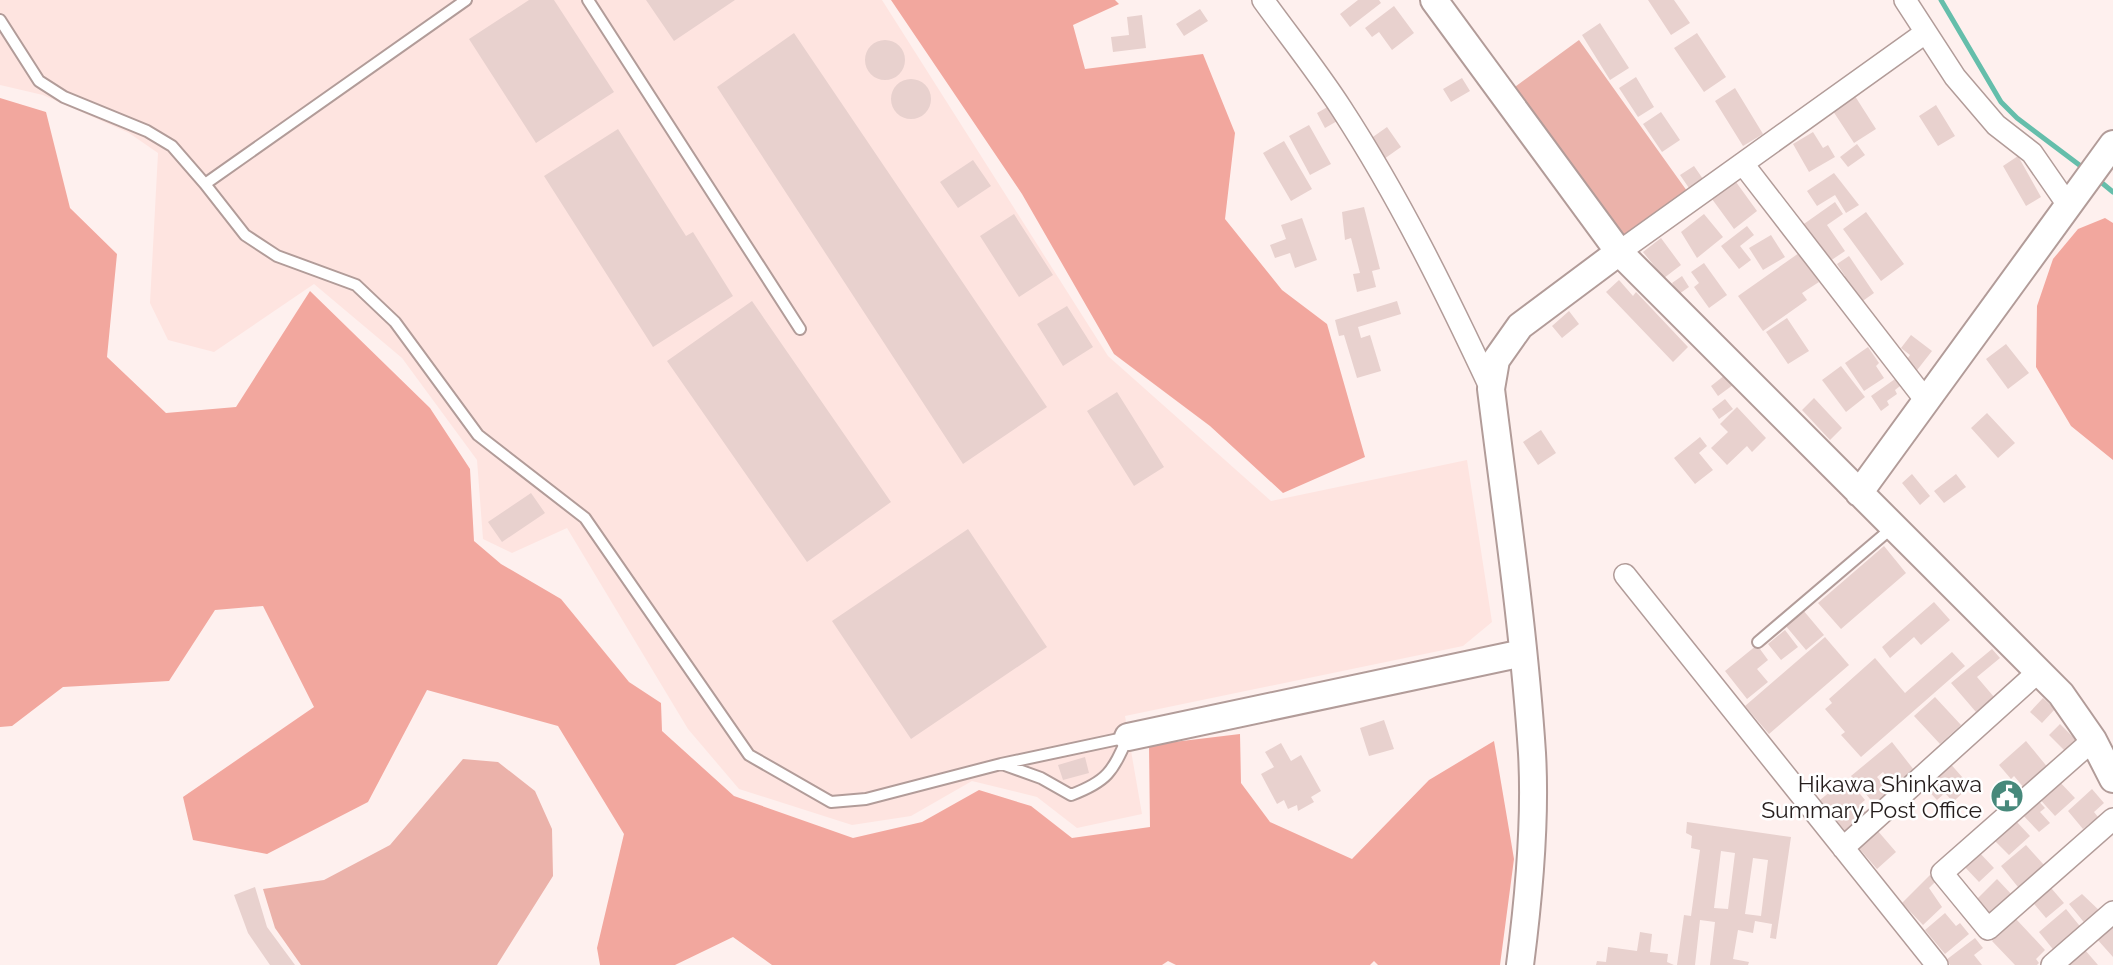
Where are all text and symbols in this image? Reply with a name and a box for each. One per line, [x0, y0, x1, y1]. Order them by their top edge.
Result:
place label: Hikawa Shinkawa Summary Post Office [1761, 770, 1982, 823]
public building icon: Hikawa Shinkawa Summary Post Office [1988, 777, 2026, 815]

